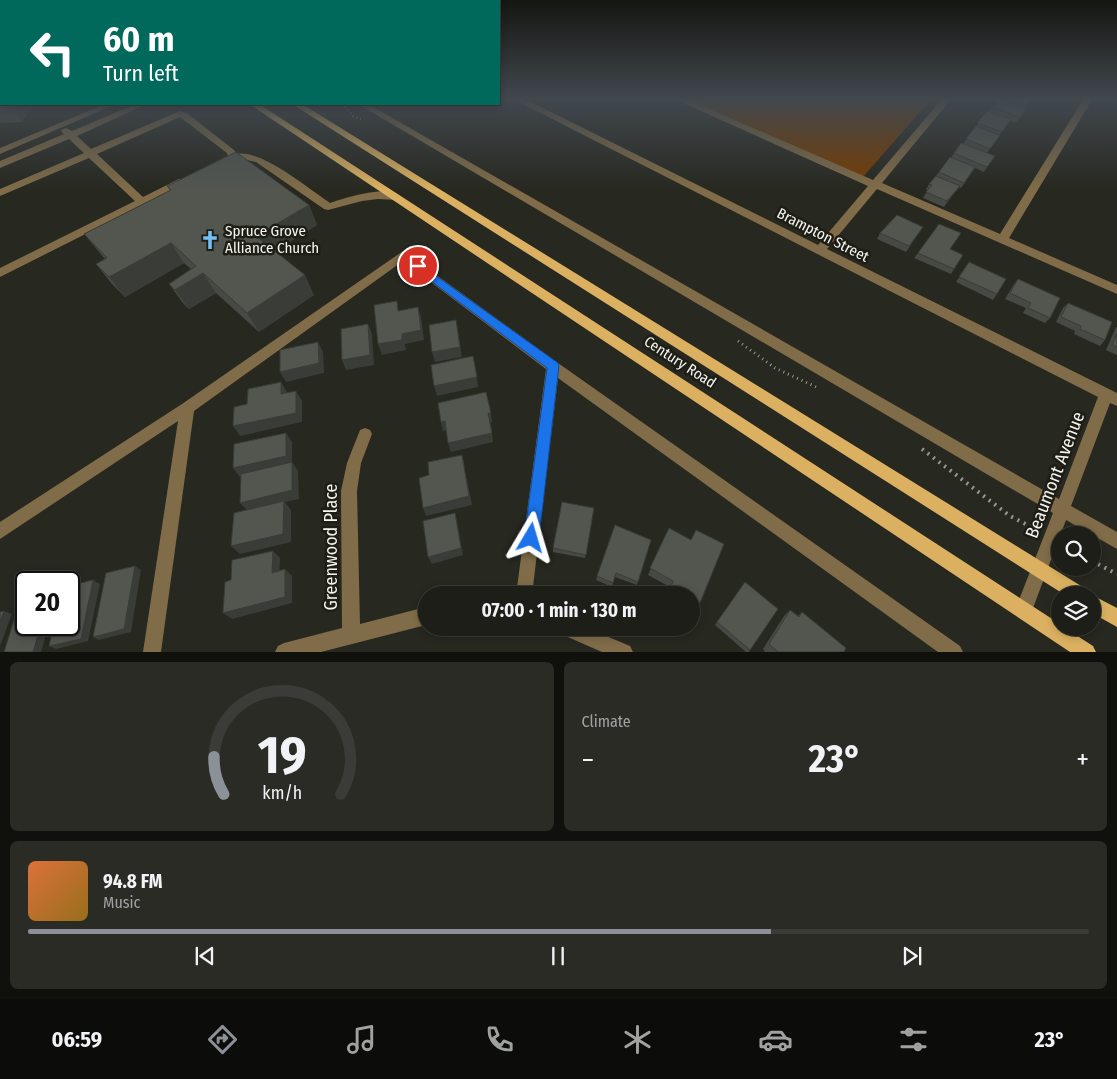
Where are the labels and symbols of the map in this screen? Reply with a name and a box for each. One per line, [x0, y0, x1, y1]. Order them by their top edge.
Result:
street label: Brampton Street [774, 204, 872, 266]
place label: Spruce Grove Alliance Church [225, 222, 319, 257]
church icon: Spruce Grove Alliance Church [199, 229, 221, 251]
pin [397, 245, 439, 287]
street label: Century Road [641, 332, 719, 392]
street label: Beaumont Avenue [1021, 408, 1089, 541]
street label: Greenwood Place [320, 483, 342, 610]
position arrow [504, 511, 556, 563]
speed limit sign: 20 [15, 571, 80, 636]

